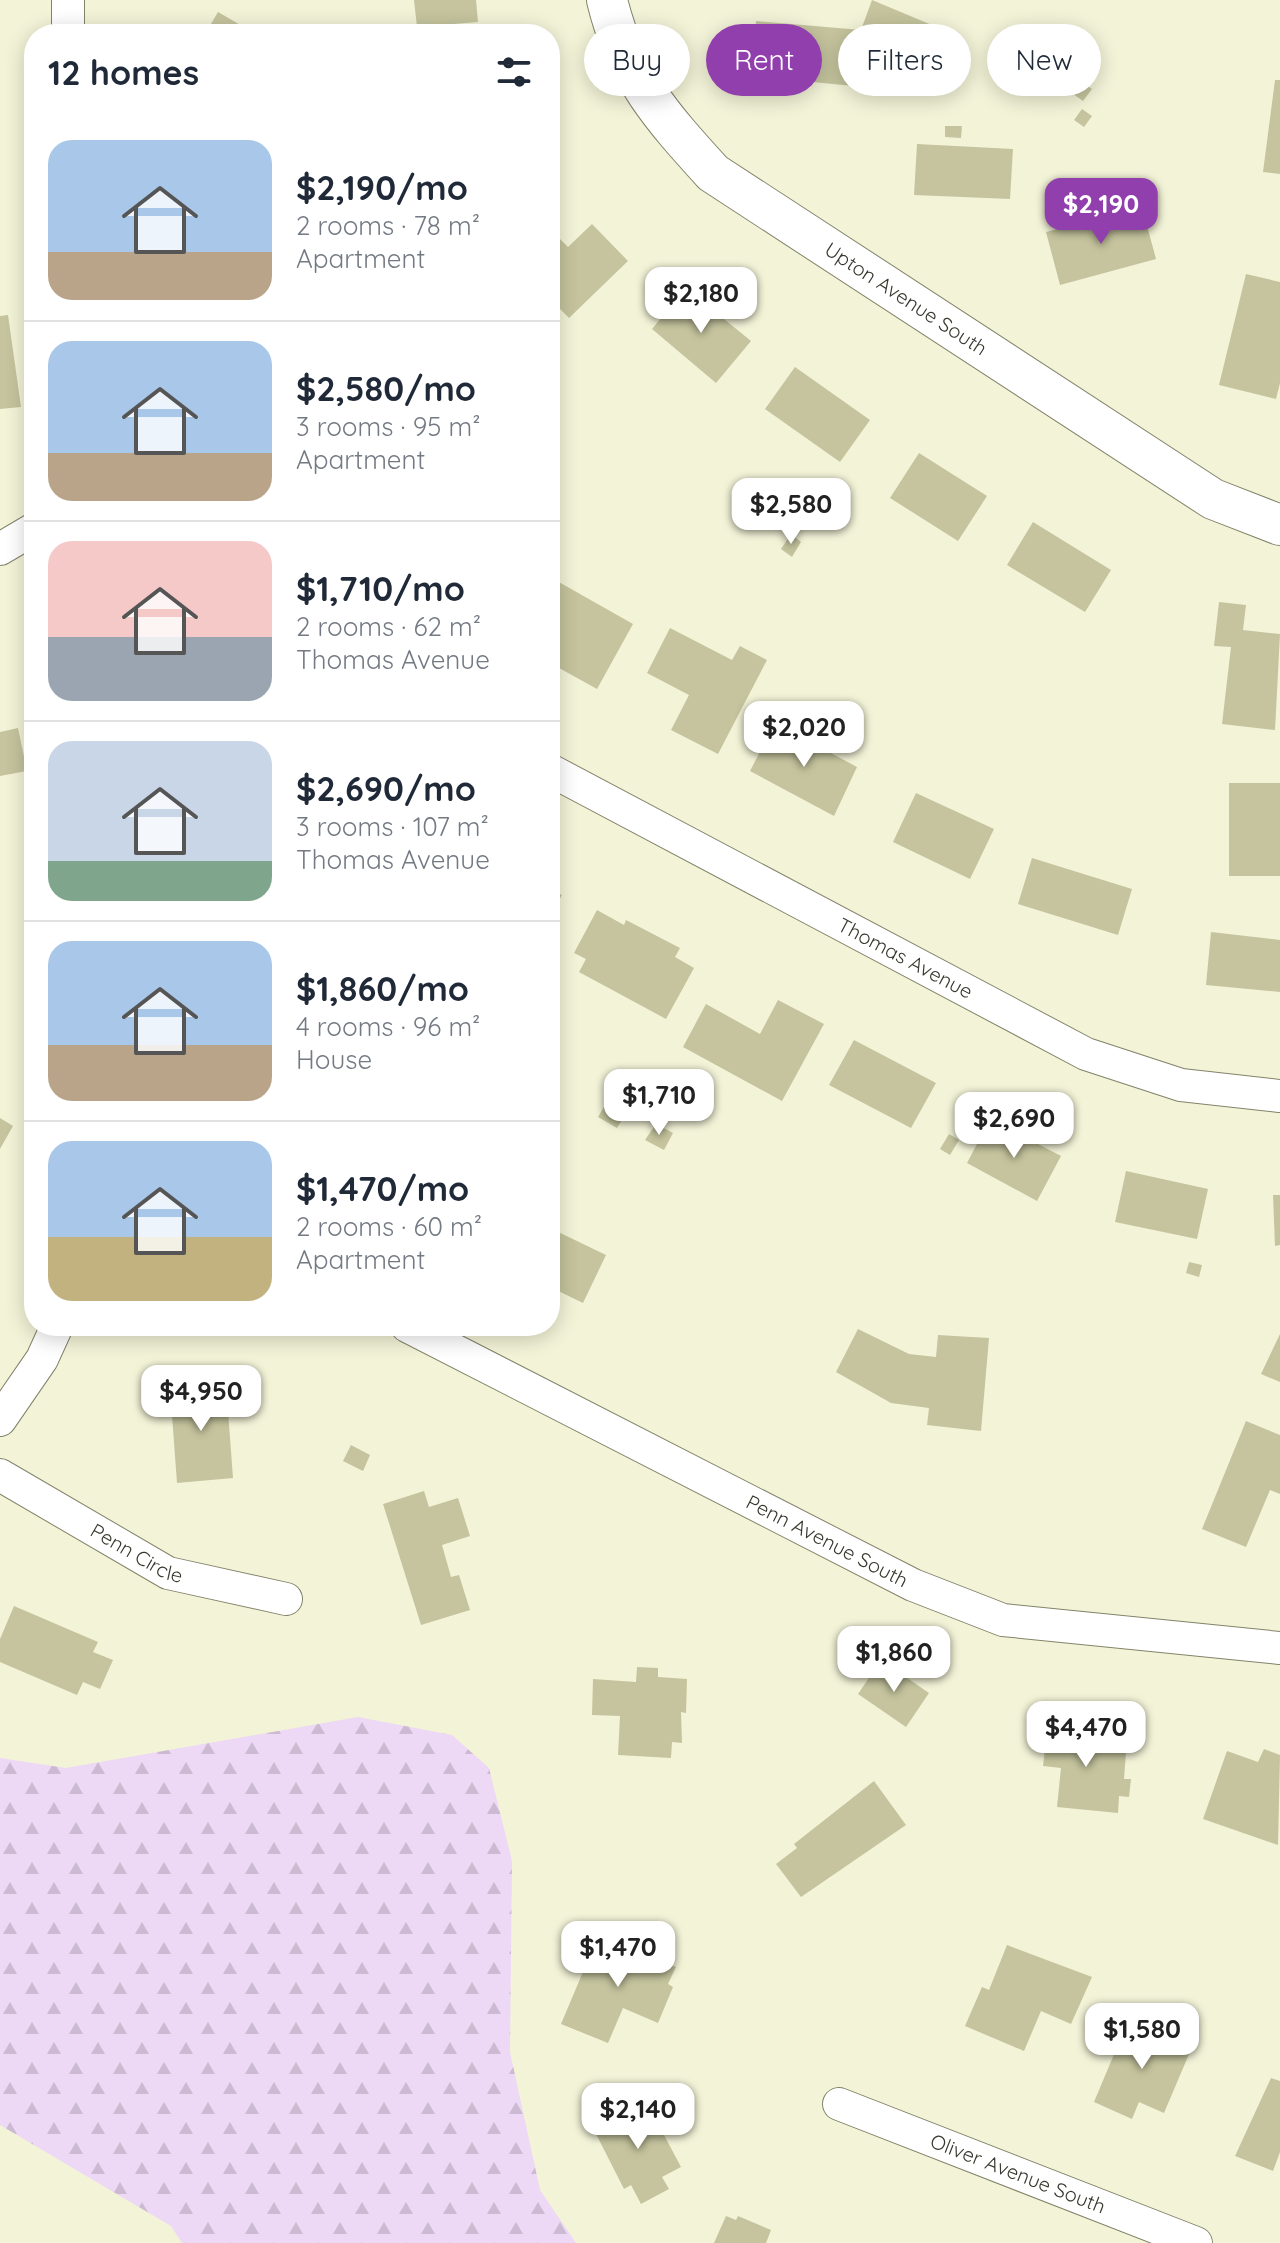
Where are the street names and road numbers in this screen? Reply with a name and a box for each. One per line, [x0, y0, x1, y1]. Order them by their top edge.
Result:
street label: Upton Avenue South [820, 236, 992, 361]
street label: Thomas Avenue [834, 912, 977, 1004]
street label: Penn Avenue South [742, 1489, 913, 1592]
street label: Penn Circle [86, 1518, 185, 1588]
street label: Oliver Avenue South [927, 2128, 1109, 2219]

